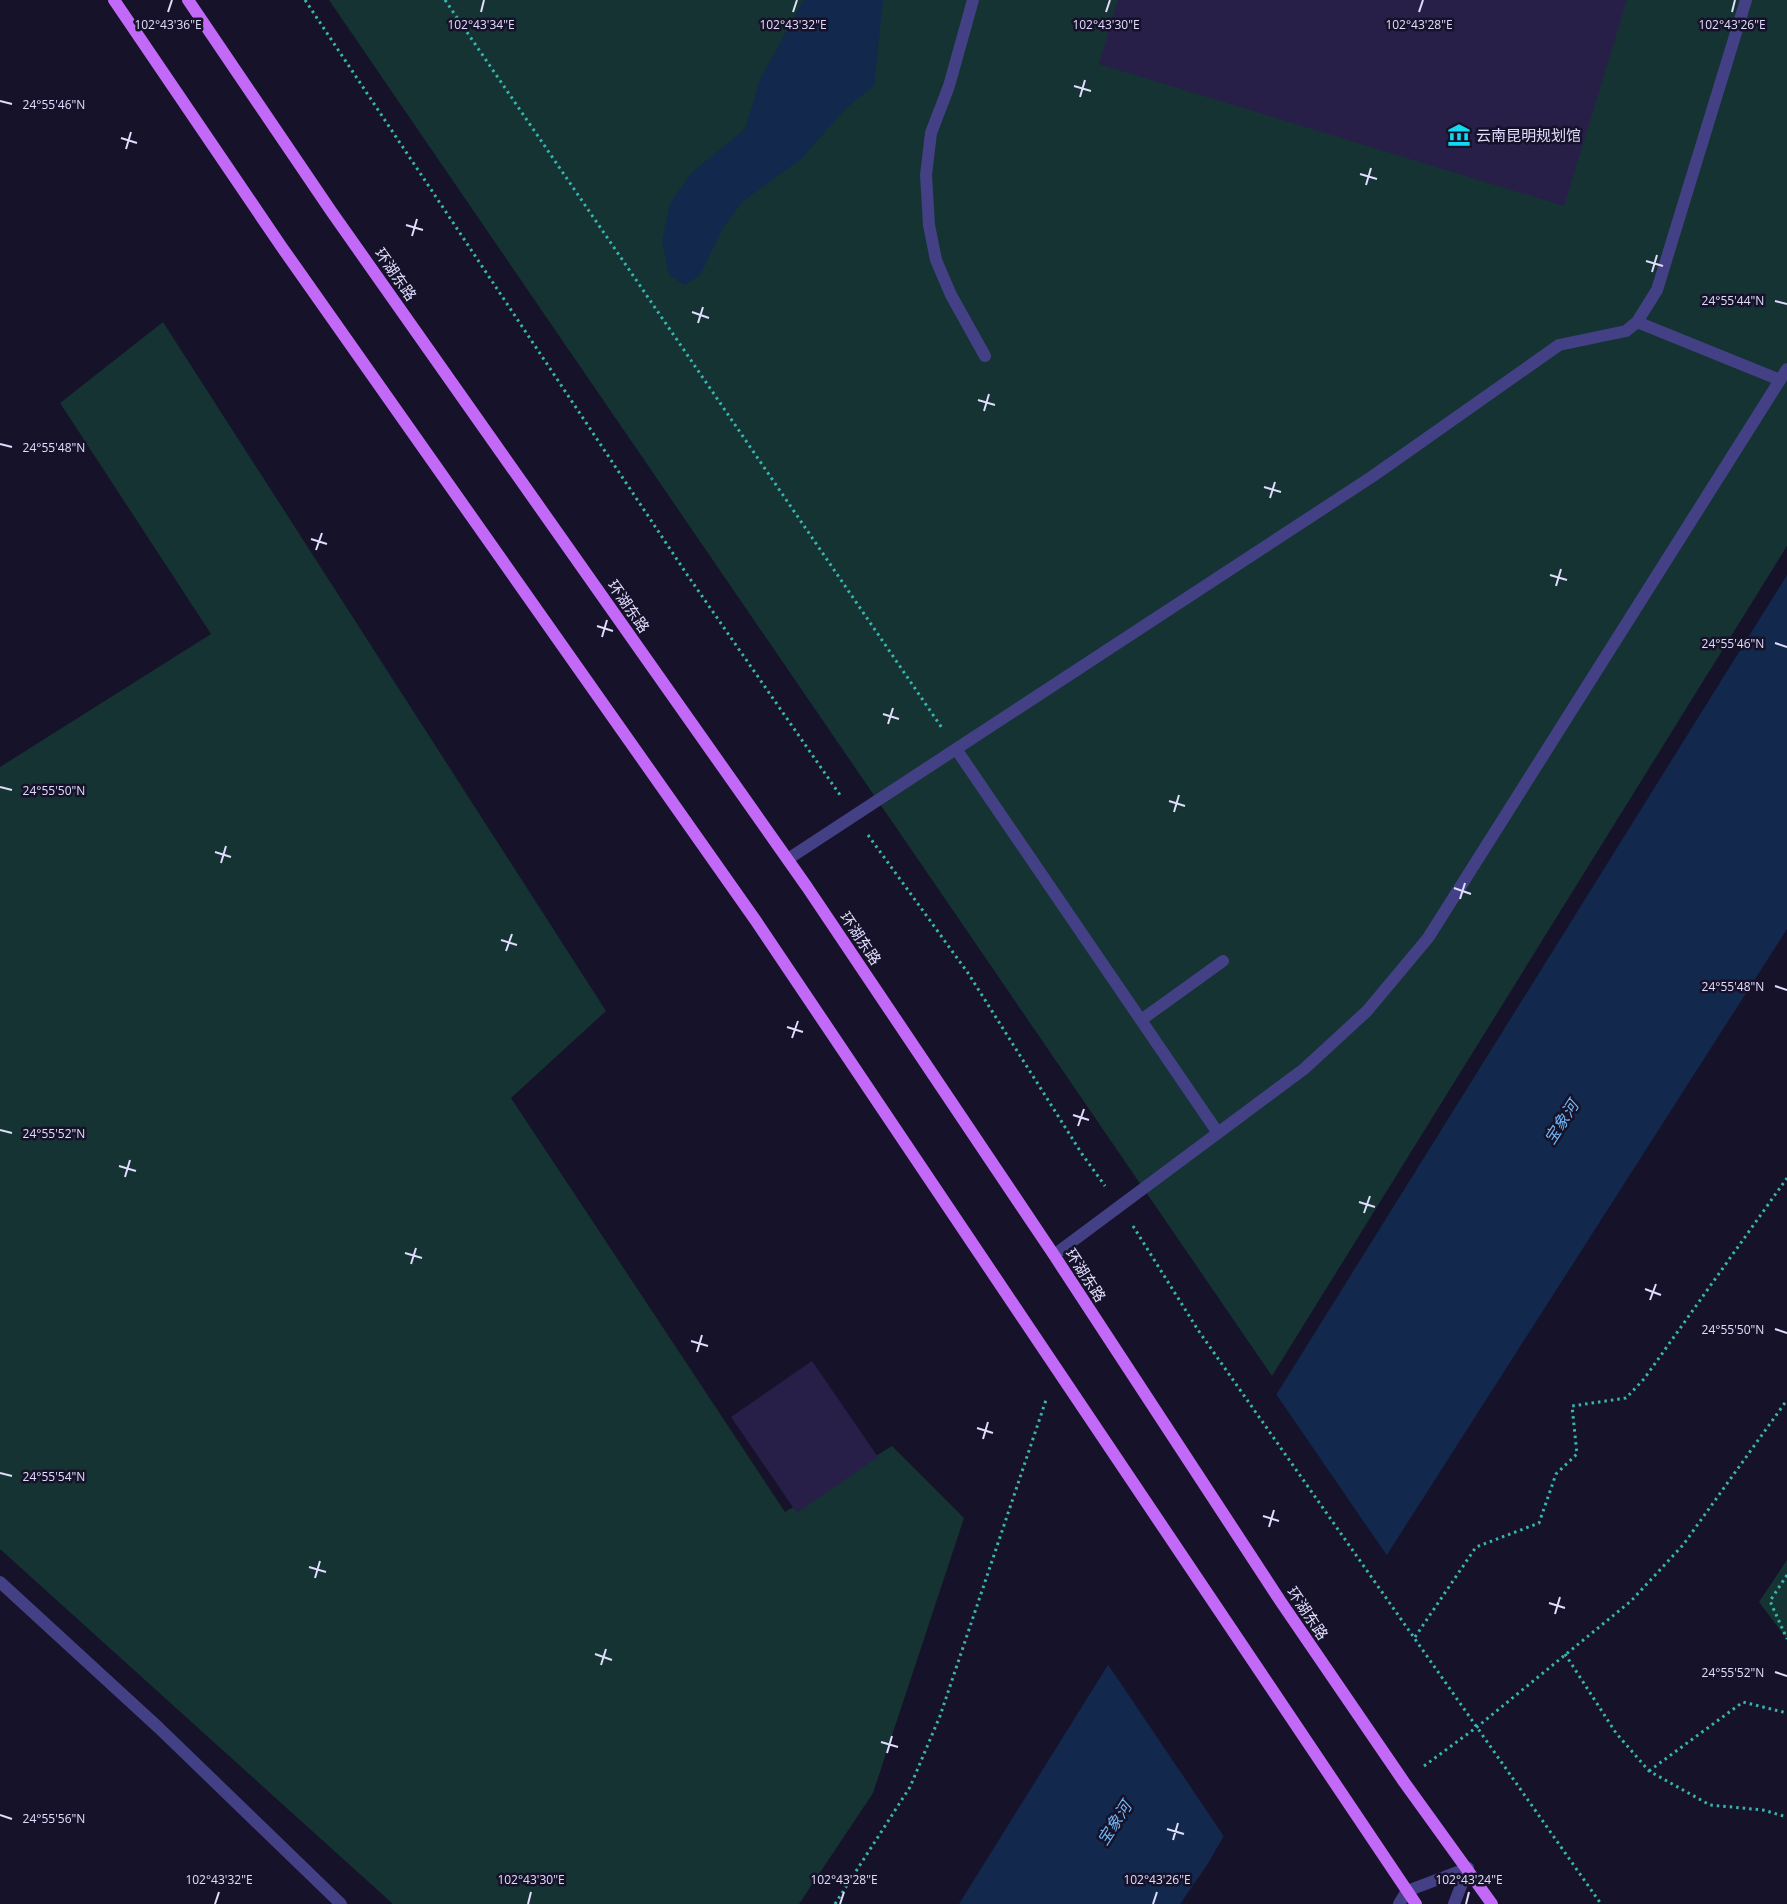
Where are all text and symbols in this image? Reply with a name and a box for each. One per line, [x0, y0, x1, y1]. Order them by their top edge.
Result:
text: 102°43'36"E [134, 16, 202, 33]
text: 102°43'34"E [447, 16, 515, 33]
text: 102°43'32"E [759, 16, 827, 33]
text: 102°43'30"E [1072, 16, 1140, 33]
text: 102°43'28"E [1385, 16, 1453, 33]
text: 102°43'26"E [1698, 16, 1766, 33]
text: 24°55'46"N [23, 96, 85, 113]
museum icon: 云南昆明规划馆 [1446, 122, 1472, 148]
place label: 云南昆明规划馆 [1476, 125, 1581, 145]
street label: 环湖东路 [371, 244, 421, 304]
text: 24°55'44"N [1702, 292, 1764, 309]
text: 24°55'48"N [23, 439, 85, 456]
street label: 环湖东路 [604, 576, 654, 636]
text: 24°55'46"N [1702, 635, 1764, 652]
text: 24°55'50"N [23, 782, 85, 799]
street label: 环湖东路 [836, 908, 886, 968]
text: 24°55'48"N [1702, 978, 1764, 995]
water label: 宝象河 [1539, 1093, 1585, 1148]
text: 24°55'52"N [23, 1125, 85, 1142]
street label: 环湖东路 [1061, 1244, 1111, 1306]
text: 24°55'50"N [1702, 1321, 1764, 1338]
text: 24°55'54"N [23, 1468, 85, 1485]
street label: 环湖东路 [1283, 1583, 1333, 1643]
text: 24°55'52"N [1702, 1664, 1764, 1681]
water label: 宝象河 [1092, 1794, 1138, 1849]
text: 24°55'56"N [23, 1810, 85, 1827]
text: 102°43'32"E [185, 1871, 253, 1888]
text: 102°43'30"E [497, 1871, 565, 1888]
text: 102°43'28"E [810, 1871, 878, 1888]
text: 102°43'26"E [1123, 1871, 1191, 1888]
text: 102°43'24"E [1435, 1871, 1503, 1888]

